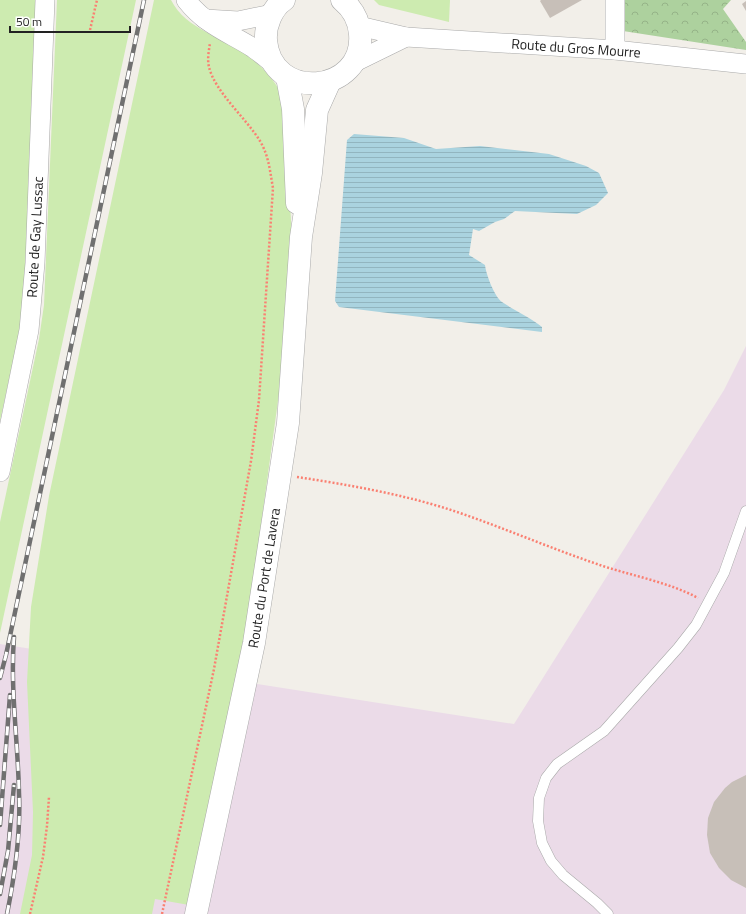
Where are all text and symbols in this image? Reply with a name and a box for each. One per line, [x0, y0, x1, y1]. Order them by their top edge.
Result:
scale bar [10, 8, 130, 34]
text: 50 m [16, 12, 42, 31]
street label: Route du Gros Mourre [511, 33, 641, 63]
street label: Route de Gay Lussac [21, 176, 48, 298]
street label: Route du Port de Lavera [242, 506, 285, 649]

